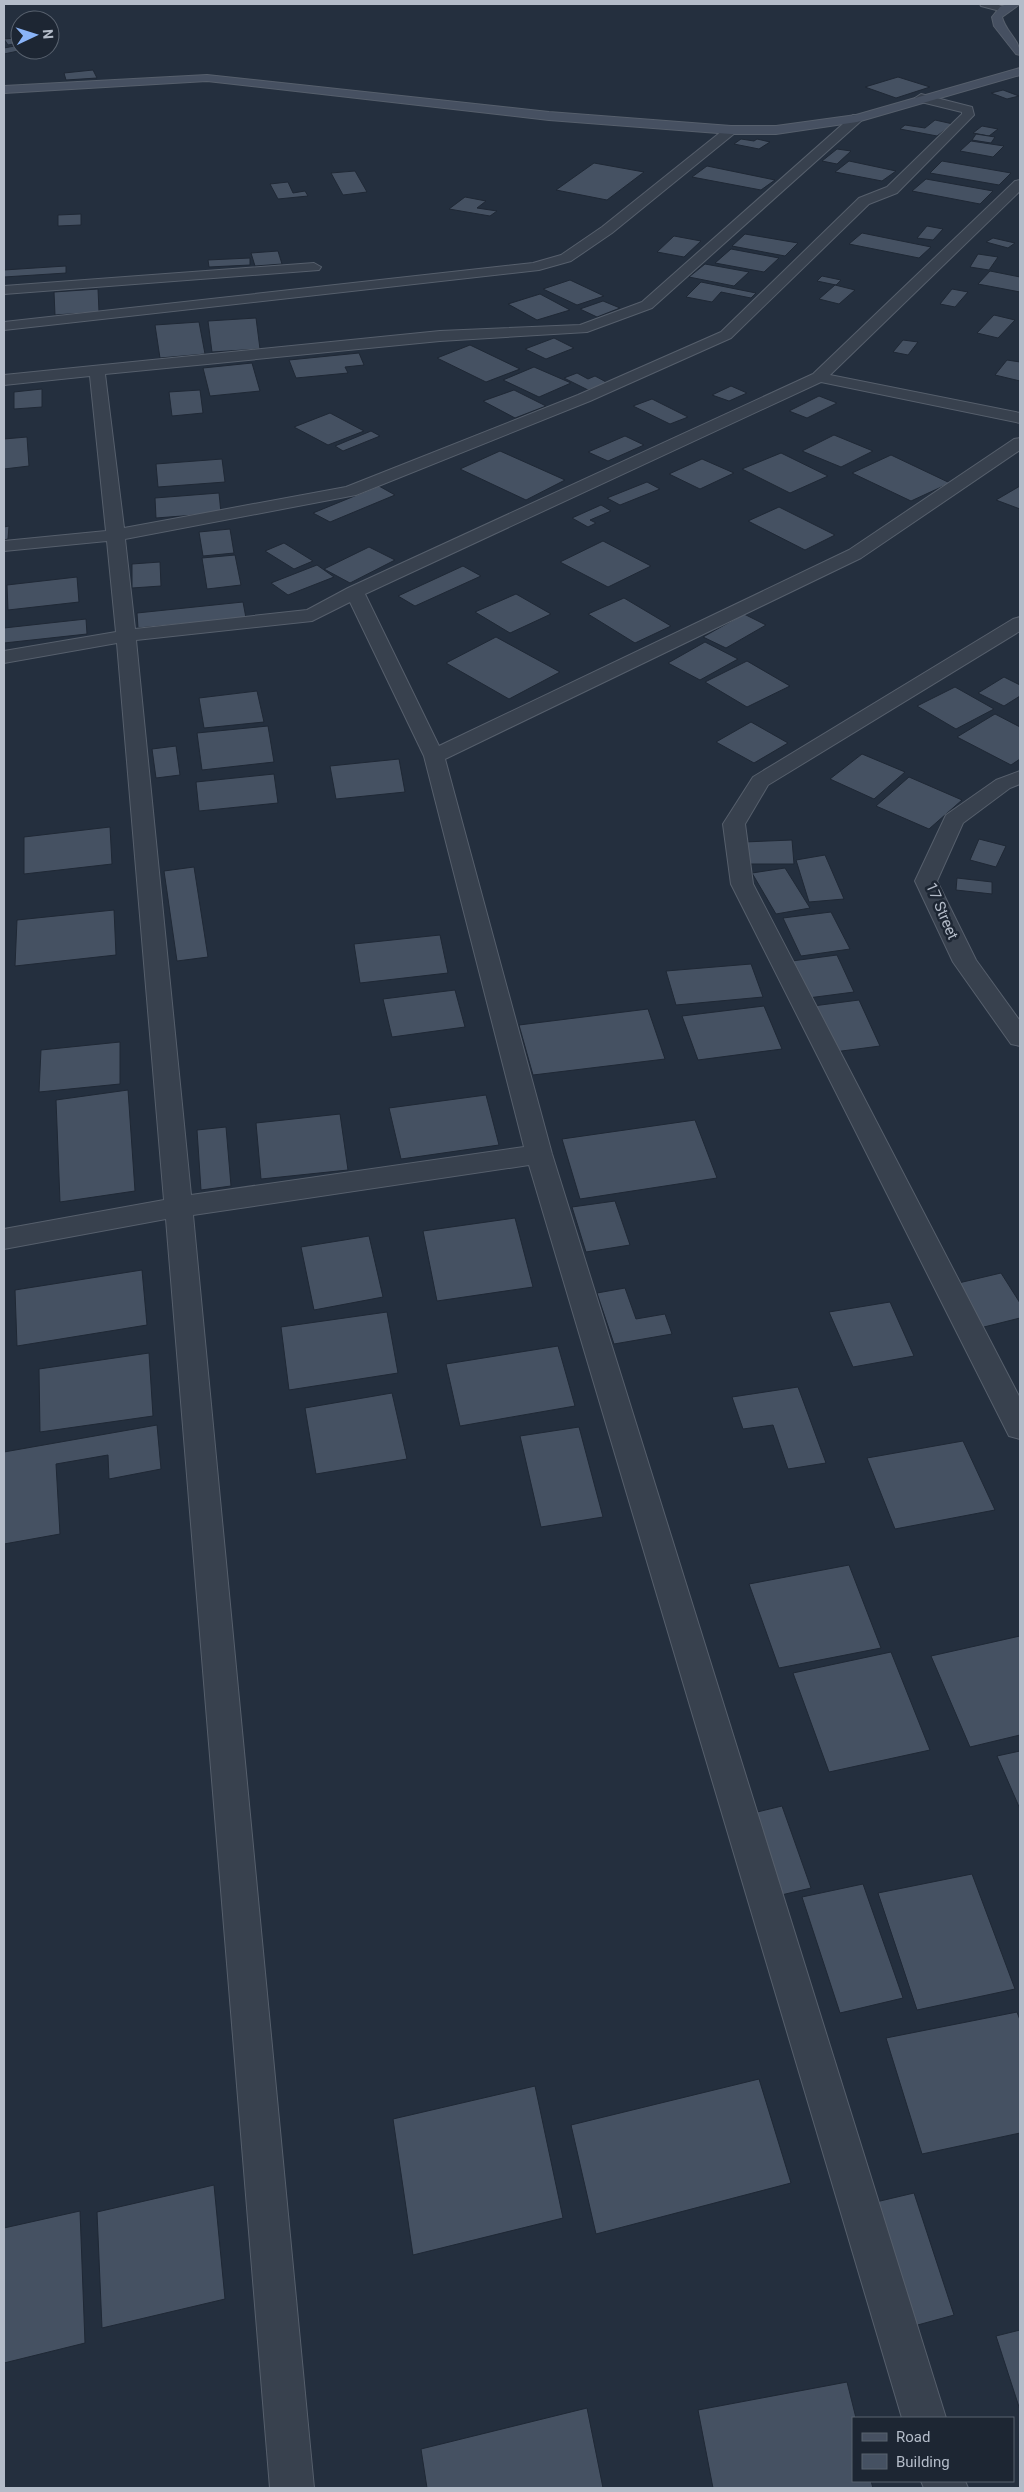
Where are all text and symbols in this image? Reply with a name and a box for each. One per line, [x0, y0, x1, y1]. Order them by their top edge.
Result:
north arrow [10, 10, 60, 60]
text: N [40, 29, 56, 40]
street label: 17 Street [922, 880, 962, 942]
legend [852, 2417, 1014, 2482]
text: Road [896, 2428, 930, 2446]
text: Building [896, 2453, 950, 2471]

